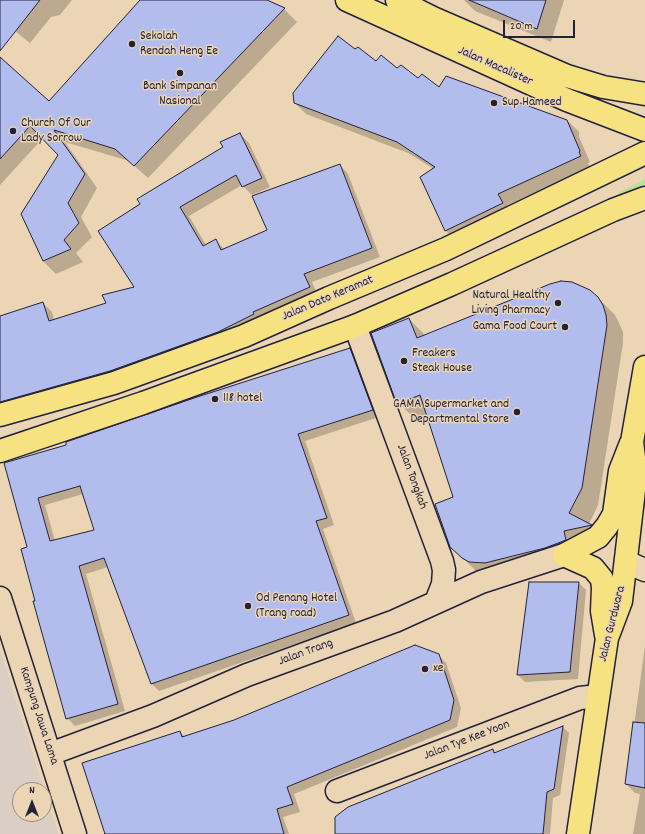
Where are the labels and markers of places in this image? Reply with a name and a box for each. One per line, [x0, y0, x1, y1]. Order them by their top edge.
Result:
place label: Sekolah Rendah Heng Ee [140, 29, 218, 60]
marker: Sekolah Rendah Heng Ee [127, 39, 137, 49]
marker: Bank Simpanan Nasional [175, 68, 185, 78]
place label: Bank Simpanan Nasional [143, 79, 217, 110]
place label: Sup Hameed [502, 95, 562, 111]
marker: Sup Hameed [489, 98, 499, 108]
place label: Church Of Our Lady Sorrow [21, 116, 91, 147]
marker: Church Of Our Lady Sorrow [8, 126, 18, 136]
place label: Natural Healthy Living Pharmacy [472, 288, 550, 319]
marker: Natural Healthy Living Pharmacy [553, 298, 563, 308]
place label: Gama Food Court [472, 319, 557, 335]
marker: Gama Food Court [560, 322, 570, 332]
place label: Freakers Steak House [412, 346, 472, 377]
marker: Freakers Steak House [399, 356, 409, 366]
place label: 118 hotel [223, 391, 262, 407]
marker: 118 hotel [210, 394, 220, 404]
place label: GAMA Supermarket and Departmental Store [393, 397, 509, 428]
marker: GAMA Supermarket and Departmental Store [512, 407, 522, 417]
place label: Od Penang Hotel (Trang road) [256, 591, 337, 622]
marker: Od Penang Hotel (Trang road) [243, 601, 253, 611]
place label: xe [433, 661, 444, 677]
marker: xe [420, 664, 430, 674]

